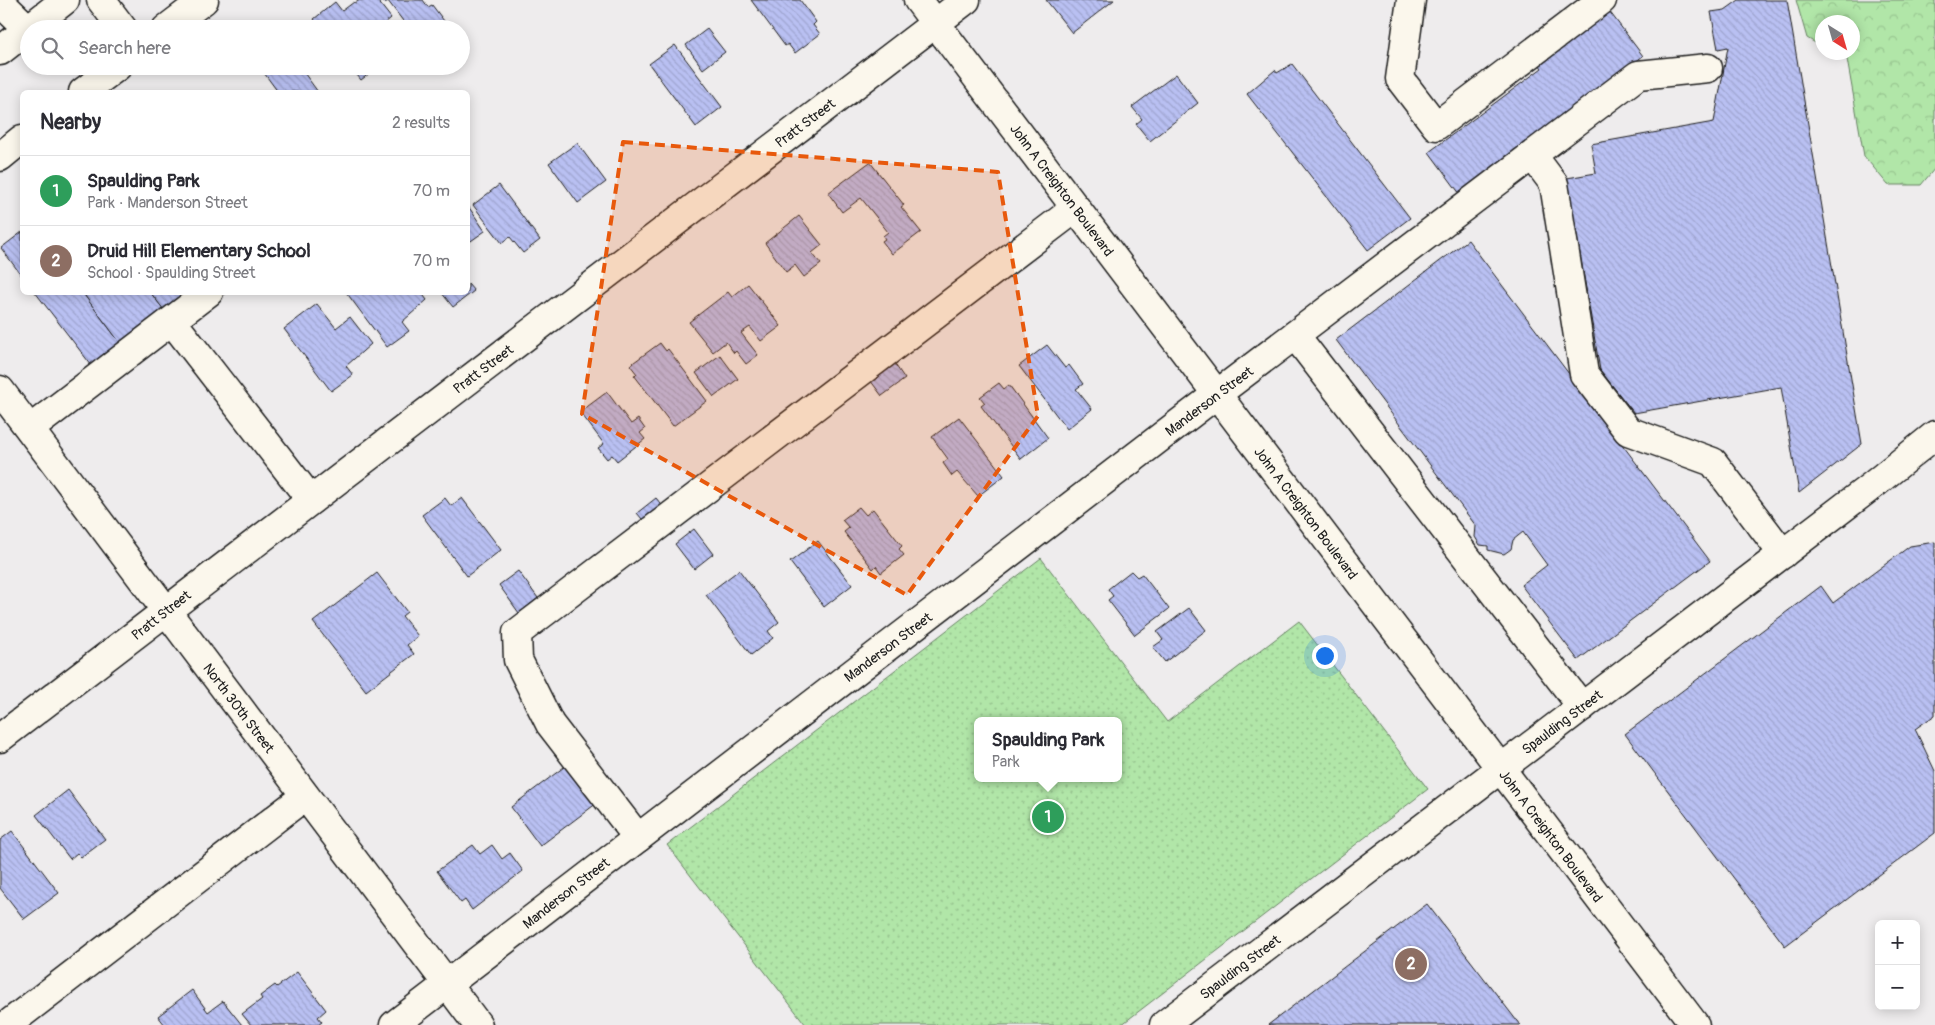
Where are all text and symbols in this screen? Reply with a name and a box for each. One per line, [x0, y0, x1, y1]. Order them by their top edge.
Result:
north arrow [1815, 15, 1860, 60]
search box [20, 20, 470, 75]
icon: search [38, 34, 66, 62]
text: Search here [78, 36, 171, 60]
street label: Pratt Street [772, 95, 839, 152]
text: Nearby [40, 109, 101, 136]
text: 2 results [392, 113, 450, 133]
street label: John A Creighton Boulevard [1006, 121, 1117, 260]
text: Spaulding Park [87, 169, 200, 193]
text: 1 [53, 181, 59, 201]
text: 70 m [413, 181, 450, 201]
text: Park · Manderson Street [87, 193, 248, 213]
text: Druid Hill Elementary School [87, 239, 311, 263]
text: 2 [52, 251, 60, 271]
text: 70 m [413, 251, 450, 271]
text: School · Spaulding Street [87, 263, 255, 283]
street label: Pratt Street [450, 341, 517, 398]
street label: Manderson Street [1162, 363, 1257, 440]
street label: John A Creighton Boulevard [1250, 444, 1361, 583]
street label: Pratt Street [128, 587, 195, 644]
street label: Manderson Street [841, 609, 936, 686]
your location [1312, 643, 1338, 669]
street label: North 30th Street [199, 660, 278, 757]
street label: Spaulding Street [1519, 686, 1606, 758]
popup [974, 717, 1122, 782]
text: Spaulding Park [992, 728, 1104, 752]
text: Park [992, 752, 1020, 772]
street label: John A Creighton Boulevard [1495, 767, 1606, 906]
pin: 1 [1032, 798, 1064, 836]
street label: Manderson Street [519, 854, 613, 933]
map controls [1875, 920, 1920, 1010]
button: + [1875, 920, 1920, 965]
street label: Spaulding Street [1197, 931, 1284, 1003]
pin: 2 [1395, 945, 1427, 983]
button: − [1875, 965, 1920, 1010]

